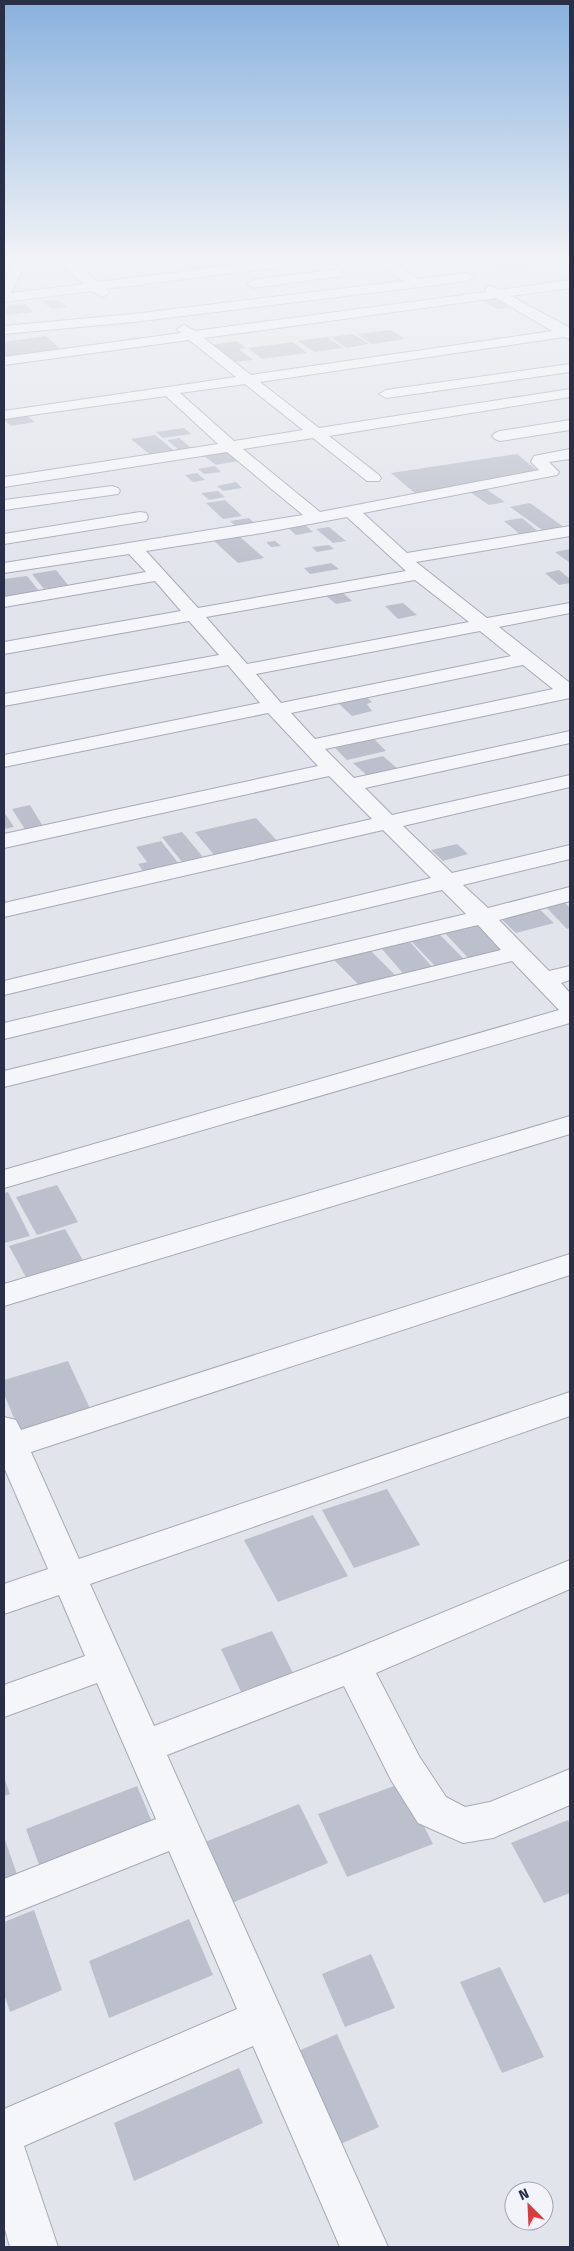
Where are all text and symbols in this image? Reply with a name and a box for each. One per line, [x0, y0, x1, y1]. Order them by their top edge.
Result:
north arrow [504, 2181, 554, 2231]
text: N [516, 2185, 532, 2204]

